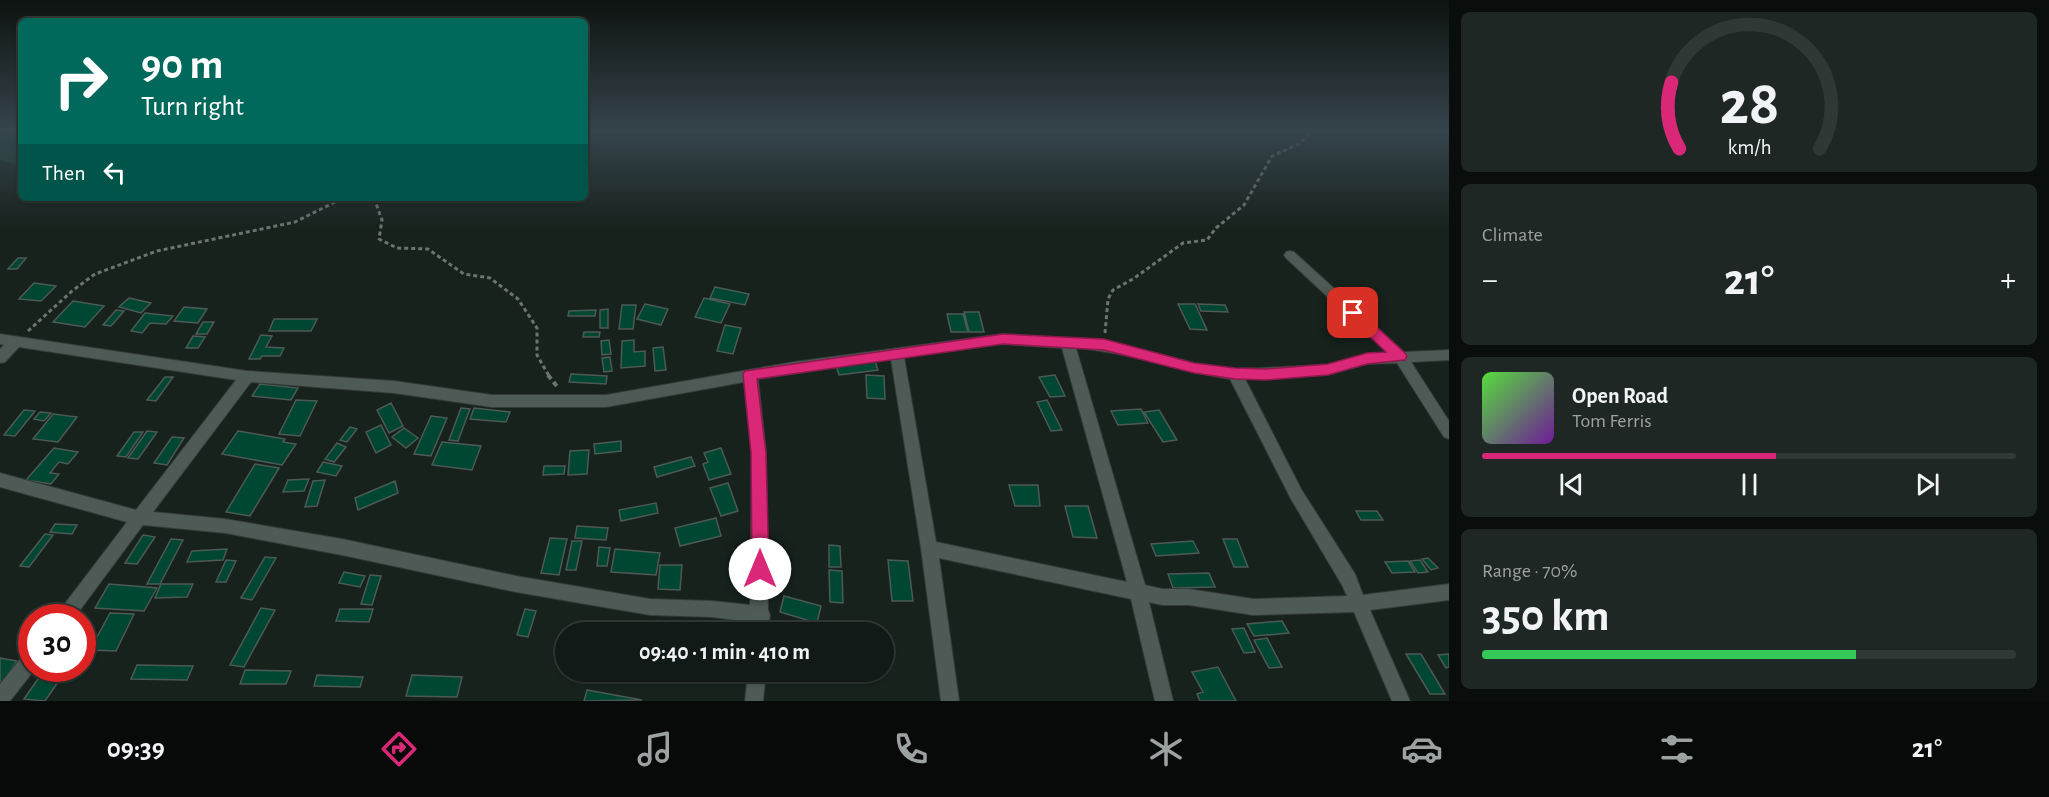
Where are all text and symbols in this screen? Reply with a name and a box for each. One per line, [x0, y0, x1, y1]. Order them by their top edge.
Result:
icon: right [42, 42, 120, 120]
text: 90 m [141, 44, 223, 86]
text: 28 [1719, 73, 1779, 135]
text: Turn right [141, 93, 244, 120]
text: km/h [1727, 138, 1771, 159]
icon: left [98, 156, 131, 189]
text: Then [42, 162, 86, 184]
text: Climate [1482, 225, 1543, 245]
text: 21° [1724, 258, 1774, 303]
text: − [1482, 264, 1498, 297]
text: + [2000, 264, 2016, 297]
pin [1327, 287, 1378, 338]
icon: arrive [1336, 296, 1369, 329]
text: Open Road [1572, 385, 1668, 407]
text: Tom Ferris [1572, 411, 1652, 431]
icon: previous [1555, 468, 1588, 501]
icon: pause [1733, 468, 1766, 501]
icon: next [1911, 468, 1944, 501]
position arrow [728, 537, 792, 601]
text: Range · 70% [1482, 561, 1578, 581]
text: 350 km [1482, 594, 1610, 639]
speed limit sign: 30 [18, 604, 96, 682]
text: 09:40 · 1 min · 410 m [639, 641, 810, 663]
icon: directions [378, 728, 420, 770]
icon: music [634, 728, 676, 770]
icon: phone [890, 728, 932, 770]
icon: climate [1145, 728, 1187, 770]
icon: car [1401, 728, 1443, 770]
icon: filters [1656, 728, 1698, 770]
text: 09:39 [107, 735, 165, 762]
text: 21° [1912, 735, 1942, 762]

